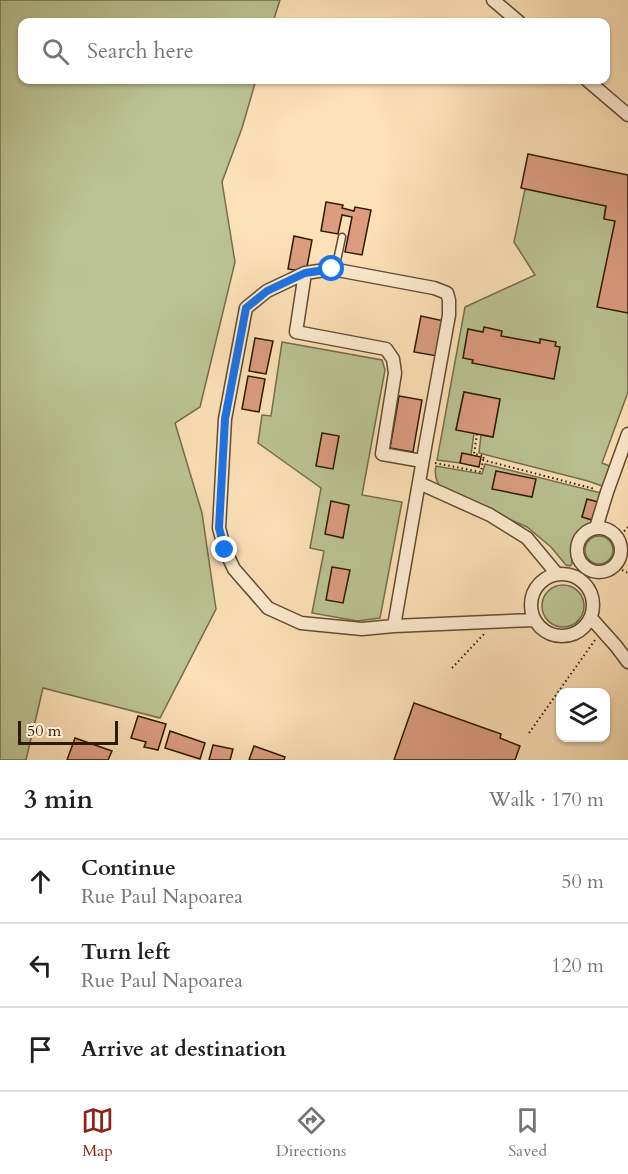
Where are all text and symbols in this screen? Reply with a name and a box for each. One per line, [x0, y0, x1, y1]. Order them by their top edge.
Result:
search box [18, 18, 610, 84]
icon: search [39, 35, 72, 68]
text: Search here [87, 36, 194, 66]
route start [318, 255, 344, 281]
route end [211, 536, 237, 562]
map controls [556, 688, 610, 742]
button: layers [556, 688, 610, 742]
scale bar [18, 718, 118, 746]
text: 50 m [27, 720, 61, 742]
text: 3 min [24, 782, 93, 817]
text: Walk · 170 m [489, 786, 604, 813]
text: Continue [81, 853, 176, 883]
icon: ahead [24, 865, 57, 898]
text: 50 m [561, 868, 604, 895]
text: Rue Paul Napoarea [81, 883, 243, 910]
text: Turn left [81, 937, 170, 967]
icon: left [24, 949, 57, 982]
text: 120 m [551, 952, 604, 979]
text: Rue Paul Napoarea [81, 967, 243, 994]
icon: arrive [24, 1033, 57, 1066]
text: Arrive at destination [81, 1034, 286, 1064]
tab: Map [81, 1104, 114, 1162]
tab: Directions [276, 1104, 346, 1162]
tab: Saved [508, 1104, 547, 1162]

